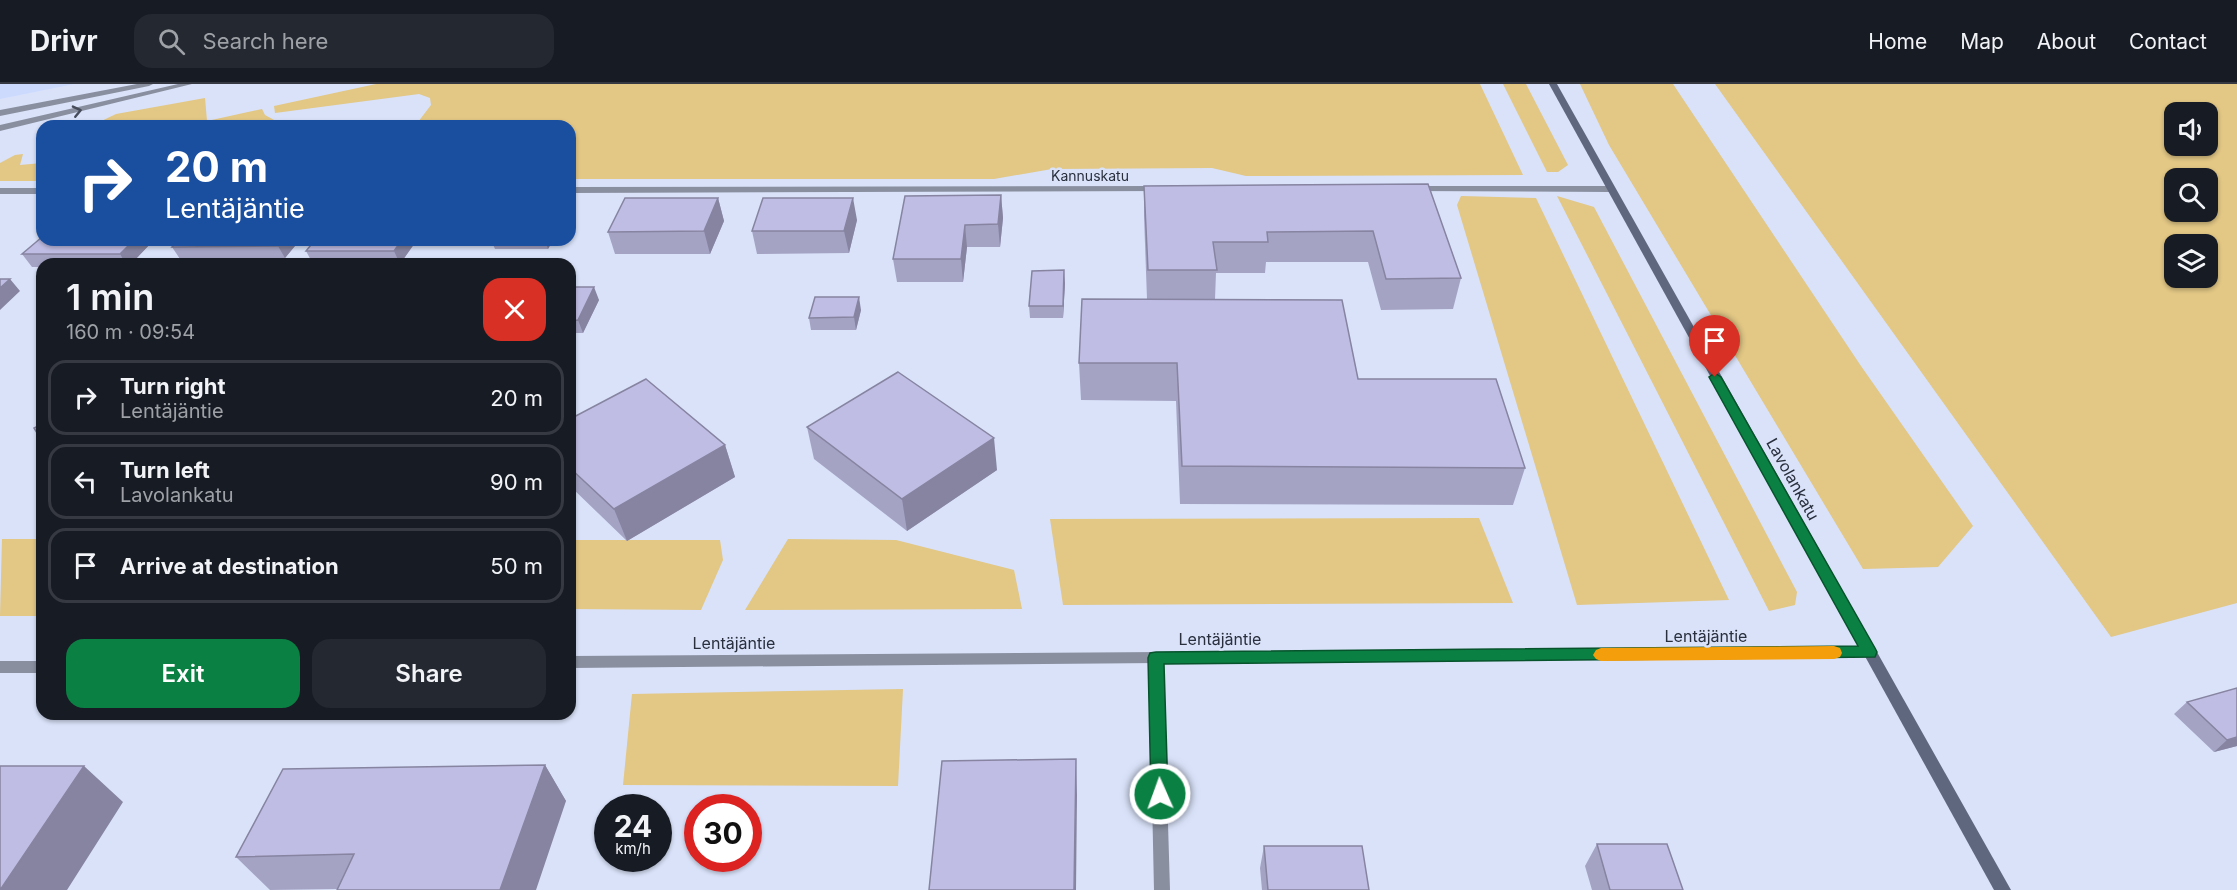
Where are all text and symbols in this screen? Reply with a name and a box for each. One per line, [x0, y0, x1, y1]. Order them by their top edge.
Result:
search box [134, 14, 554, 68]
text: Drivr [30, 24, 98, 58]
icon: search [155, 25, 188, 58]
text: Search here [203, 28, 328, 54]
text: Home [1868, 29, 1927, 54]
text: Map [1960, 29, 2004, 54]
text: About [2037, 29, 2096, 54]
text: Contact [2129, 29, 2207, 54]
map controls [2164, 102, 2218, 288]
button: sound [2164, 102, 2218, 156]
one-way arrow [72, 105, 82, 118]
text: 20 m [165, 141, 268, 192]
icon: right [66, 144, 144, 222]
street label: Kannuskatu [1051, 167, 1129, 184]
button: search [2164, 168, 2218, 222]
text: Lentäjäntie [165, 192, 305, 225]
button: layers [2164, 234, 2218, 288]
text: 1 min [66, 275, 154, 319]
button: close [483, 278, 546, 341]
pin [1689, 315, 1740, 377]
text: 160 m · 09:54 [66, 320, 195, 344]
icon: arrive [1698, 324, 1731, 357]
text: Turn right [120, 373, 226, 399]
icon: right [69, 381, 102, 414]
text: 20 m [490, 385, 543, 411]
text: Lentäjäntie [120, 399, 224, 423]
street label: Lavolankatu [1762, 434, 1824, 524]
text: Turn left [120, 457, 210, 483]
icon: left [69, 465, 102, 498]
text: 90 m [490, 469, 543, 495]
text: Lavolankatu [120, 483, 234, 507]
icon: arrive [69, 549, 102, 582]
text: Arrive at destination [120, 553, 339, 579]
text: 50 m [490, 553, 543, 579]
street label: Lentäjäntie [1665, 626, 1747, 646]
street label: Lentäjäntie [1179, 629, 1261, 649]
street label: Lentäjäntie [693, 633, 775, 653]
button: Exit [66, 639, 300, 708]
button: Share [312, 639, 546, 708]
position arrow [1128, 762, 1192, 826]
speed limit sign: 30 [684, 794, 762, 872]
text: 24 [614, 808, 652, 844]
text: km/h [615, 839, 651, 858]

